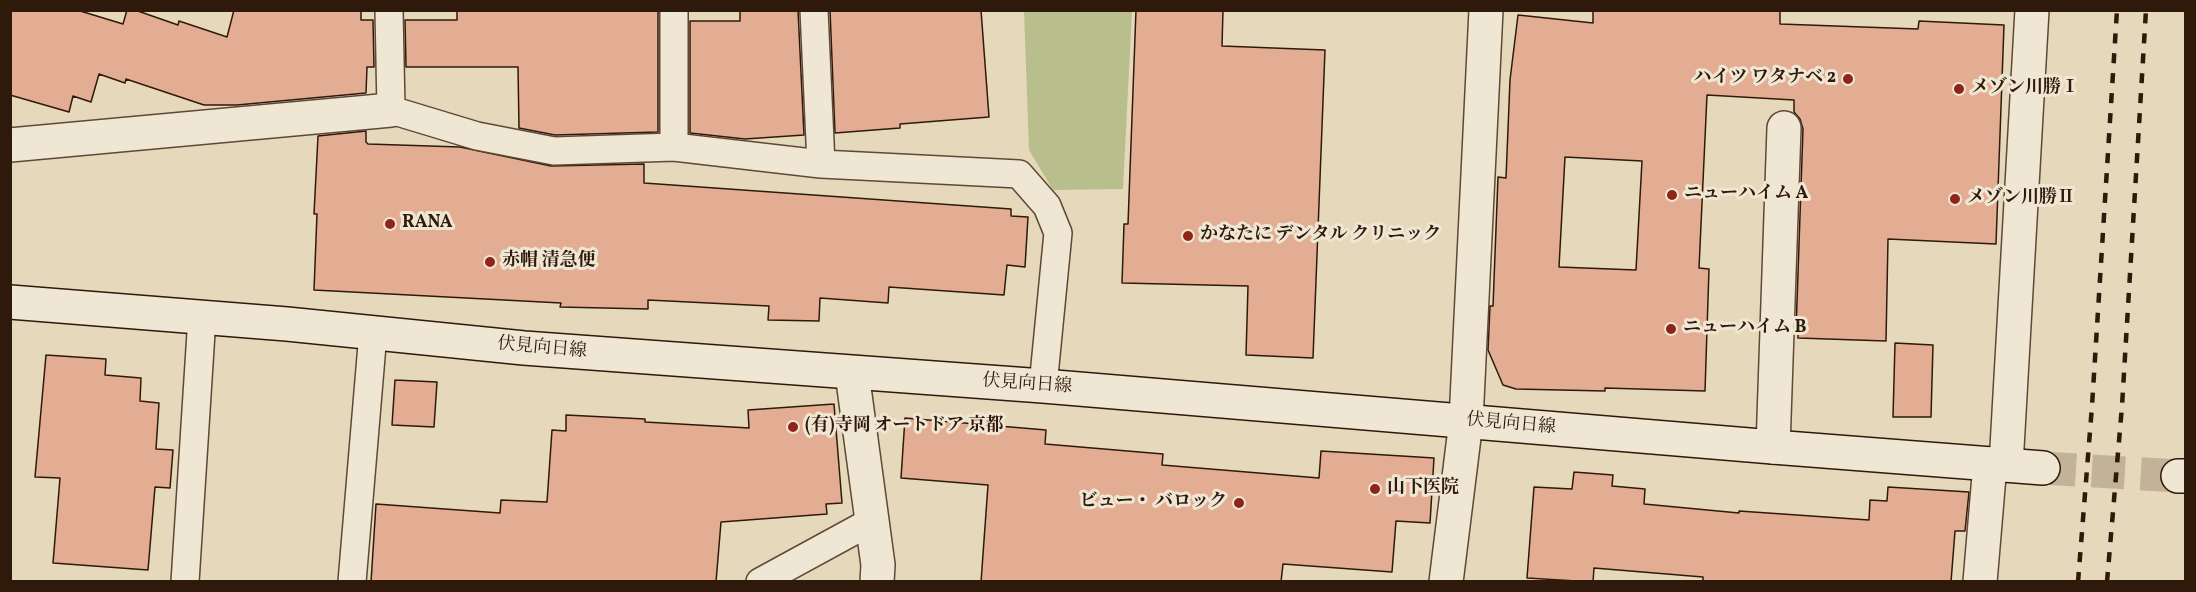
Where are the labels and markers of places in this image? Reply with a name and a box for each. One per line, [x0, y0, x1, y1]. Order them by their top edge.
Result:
place label: ハイツ ワタナベ 2 [1693, 68, 1836, 90]
marker: ハイツ ワタナベ 2 [1841, 72, 1855, 86]
place label: メゾン川勝Ⅰ [1971, 78, 2079, 100]
marker: メゾン川勝Ⅰ [1952, 82, 1966, 96]
place label: ニューハイム A [1684, 184, 1808, 206]
marker: ニューハイム A [1665, 188, 1679, 202]
place label: メゾン川勝Ⅱ [1967, 188, 2075, 210]
marker: メゾン川勝Ⅱ [1948, 192, 1962, 206]
place label: RANA [402, 213, 453, 235]
marker: RANA [383, 217, 397, 231]
place label: かなたに デンタル クリニック [1200, 225, 1441, 247]
marker: かなたに デンタル クリニック [1181, 229, 1195, 243]
place label: 赤帽 清急便 [502, 251, 596, 273]
marker: 赤帽 清急便 [483, 255, 497, 269]
place label: ニューハイム B [1683, 318, 1807, 340]
marker: ニューハイム B [1664, 322, 1678, 336]
place label: (有)寺岡 オートドア 京都 [805, 416, 1004, 438]
marker: (有)寺岡 オートドア 京都 [786, 420, 800, 434]
place label: 山下医院 [1387, 478, 1459, 500]
marker: 山下医院 [1368, 482, 1382, 496]
place label: ビュー・ バロック [1079, 492, 1227, 514]
marker: ビュー・ バロック [1232, 496, 1246, 510]

